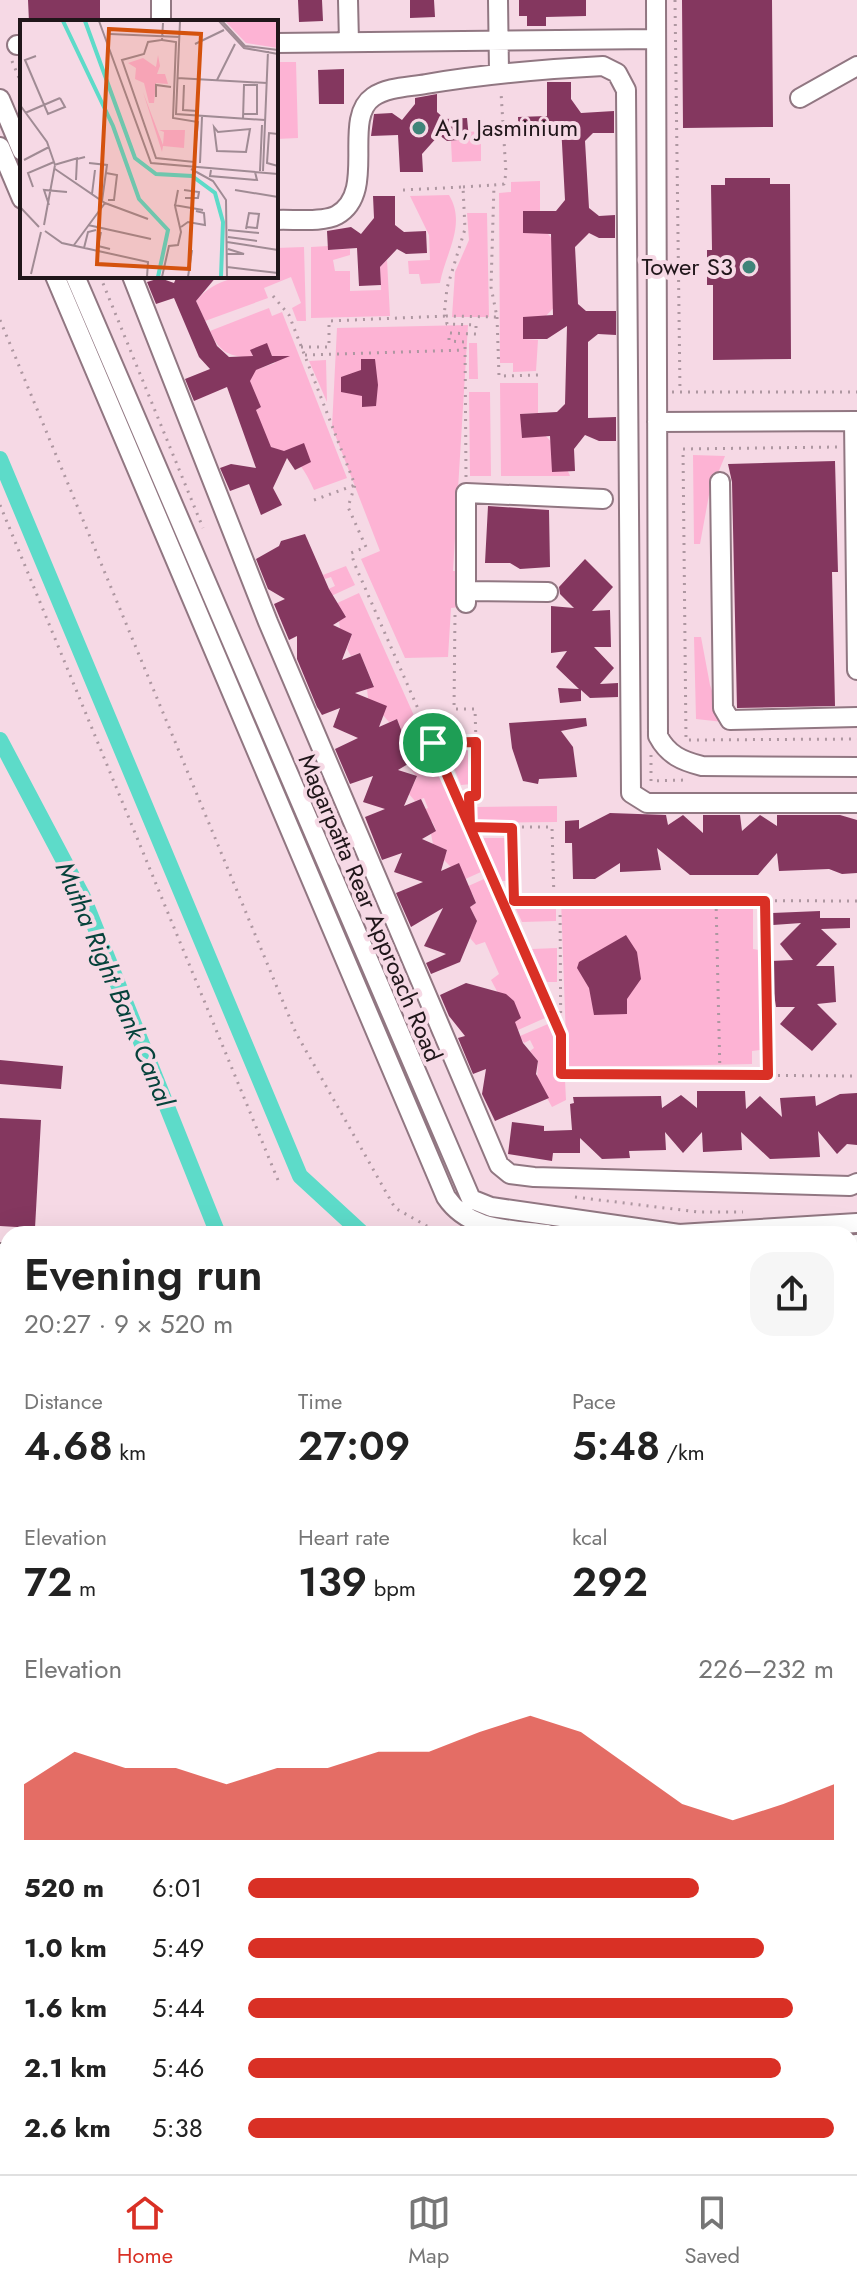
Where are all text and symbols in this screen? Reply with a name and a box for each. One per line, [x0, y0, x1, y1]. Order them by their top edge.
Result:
inset map [20, 20, 278, 278]
place label: A1, Jasminium [435, 110, 578, 145]
marker: A1, Jasminium [410, 119, 428, 137]
place label: Tower S3 [641, 249, 733, 284]
marker: Tower S3 [740, 258, 758, 276]
pin [399, 709, 467, 777]
icon: arrive [411, 721, 455, 765]
street label: Magarpatta Rear Approach Road [290, 748, 451, 1067]
water label: Mutha Right Bank Canal [46, 856, 184, 1114]
text: Evening run [24, 1243, 263, 1307]
button: share [750, 1252, 834, 1336]
text: 20:27 · 9 × 520 m [24, 1305, 233, 1343]
text: Distance [24, 1385, 103, 1417]
text: Time [298, 1385, 342, 1417]
text: Pace [572, 1385, 616, 1417]
text: 4.68 [24, 1417, 113, 1475]
text: 27:09 [298, 1417, 410, 1475]
text: 5:48 [572, 1417, 660, 1475]
text: km [113, 1436, 146, 1468]
text: /km [660, 1436, 705, 1468]
text: Elevation [24, 1521, 107, 1553]
text: Heart rate [298, 1521, 390, 1553]
text: kcal [572, 1521, 608, 1553]
text: 72 [24, 1553, 72, 1611]
text: 139 [298, 1553, 367, 1611]
text: 292 [572, 1553, 648, 1611]
text: m [72, 1572, 96, 1604]
text: bpm [367, 1572, 416, 1604]
text: Elevation [24, 1650, 122, 1688]
text: 226–232 m [698, 1650, 834, 1688]
text: 520 m [24, 1869, 104, 1907]
text: 6:01 [152, 1869, 202, 1907]
text: 1.0 km [24, 1929, 107, 1967]
text: 5:49 [152, 1929, 205, 1967]
text: 1.6 km [24, 1989, 107, 2027]
text: 5:44 [152, 1989, 205, 2027]
text: 2.1 km [24, 2049, 107, 2087]
text: 5:46 [152, 2049, 205, 2087]
text: 2.6 km [24, 2109, 111, 2147]
text: 5:38 [152, 2109, 203, 2147]
tab: Home [117, 2191, 173, 2271]
tab: Map [407, 2191, 451, 2271]
tab: Saved [684, 2191, 740, 2271]

